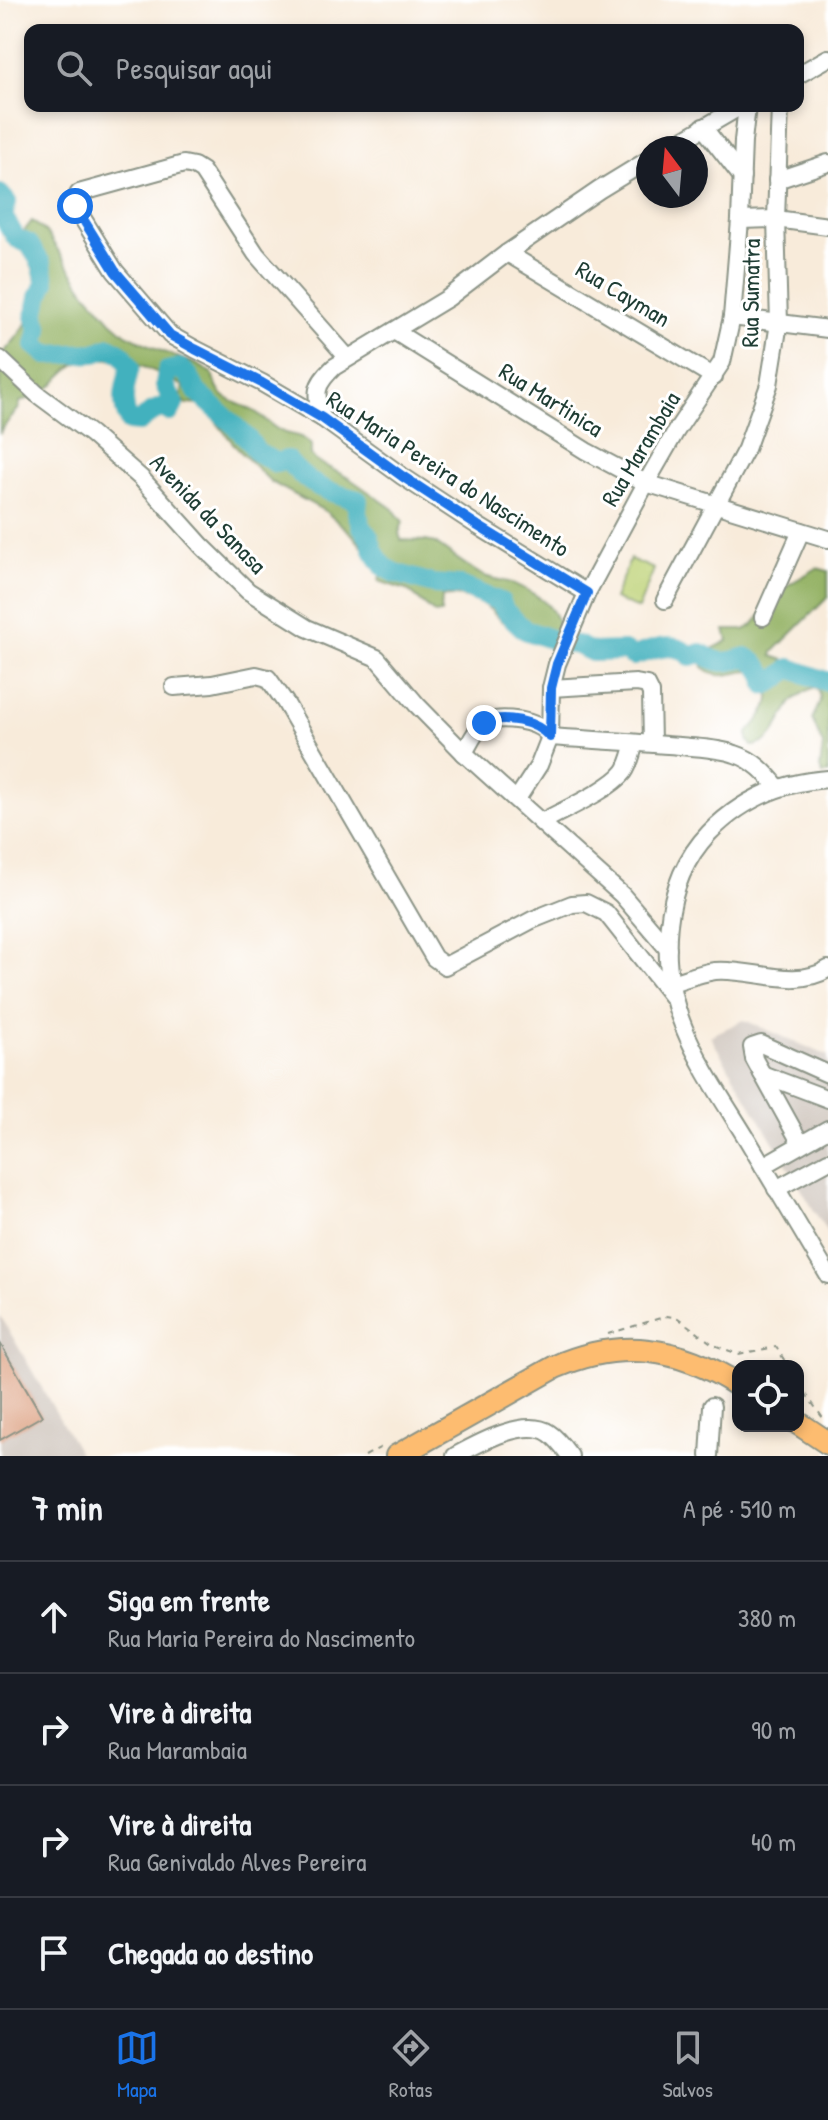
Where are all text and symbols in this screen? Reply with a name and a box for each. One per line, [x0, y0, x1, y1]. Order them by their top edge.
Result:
search box [24, 24, 804, 112]
icon: search [52, 46, 96, 90]
text: Pesquisar aqui [116, 48, 273, 88]
north arrow [636, 136, 708, 208]
route start [57, 188, 93, 224]
street label: Rua Sumatra [733, 238, 767, 348]
street label: Rua Cayman [570, 252, 677, 334]
street label: Rua Martinica [493, 355, 610, 444]
street label: Rua Maria Pereira do Nascimento [321, 383, 576, 564]
street label: Rua Marambaia [593, 385, 687, 512]
street label: Avenida da Sanasa [143, 446, 274, 580]
route end [466, 705, 502, 741]
map controls [732, 1360, 804, 1432]
button: locate [732, 1360, 804, 1432]
text: 7 min [32, 1485, 103, 1531]
text: A pé · 510 m [683, 1491, 796, 1526]
text: Siga em frente [108, 1580, 270, 1620]
icon: ahead [32, 1595, 76, 1639]
text: 380 m [738, 1600, 796, 1635]
text: Rua Maria Pereira do Nascimento [108, 1620, 415, 1655]
text: Vire à direita [108, 1692, 251, 1732]
icon: right [32, 1707, 76, 1751]
text: 90 m [751, 1712, 796, 1747]
text: Rua Marambaia [108, 1732, 247, 1767]
text: Vire à direita [108, 1804, 251, 1844]
icon: right [32, 1819, 76, 1863]
text: 40 m [751, 1824, 796, 1859]
text: Rua Genivaldo Alves Pereira [108, 1844, 366, 1879]
icon: arrive [32, 1931, 76, 1975]
text: Chegada ao destino [108, 1933, 313, 1973]
tab: Mapa [115, 2026, 159, 2104]
tab: Rotas [389, 2026, 433, 2104]
tab: Salvos [662, 2026, 713, 2104]

